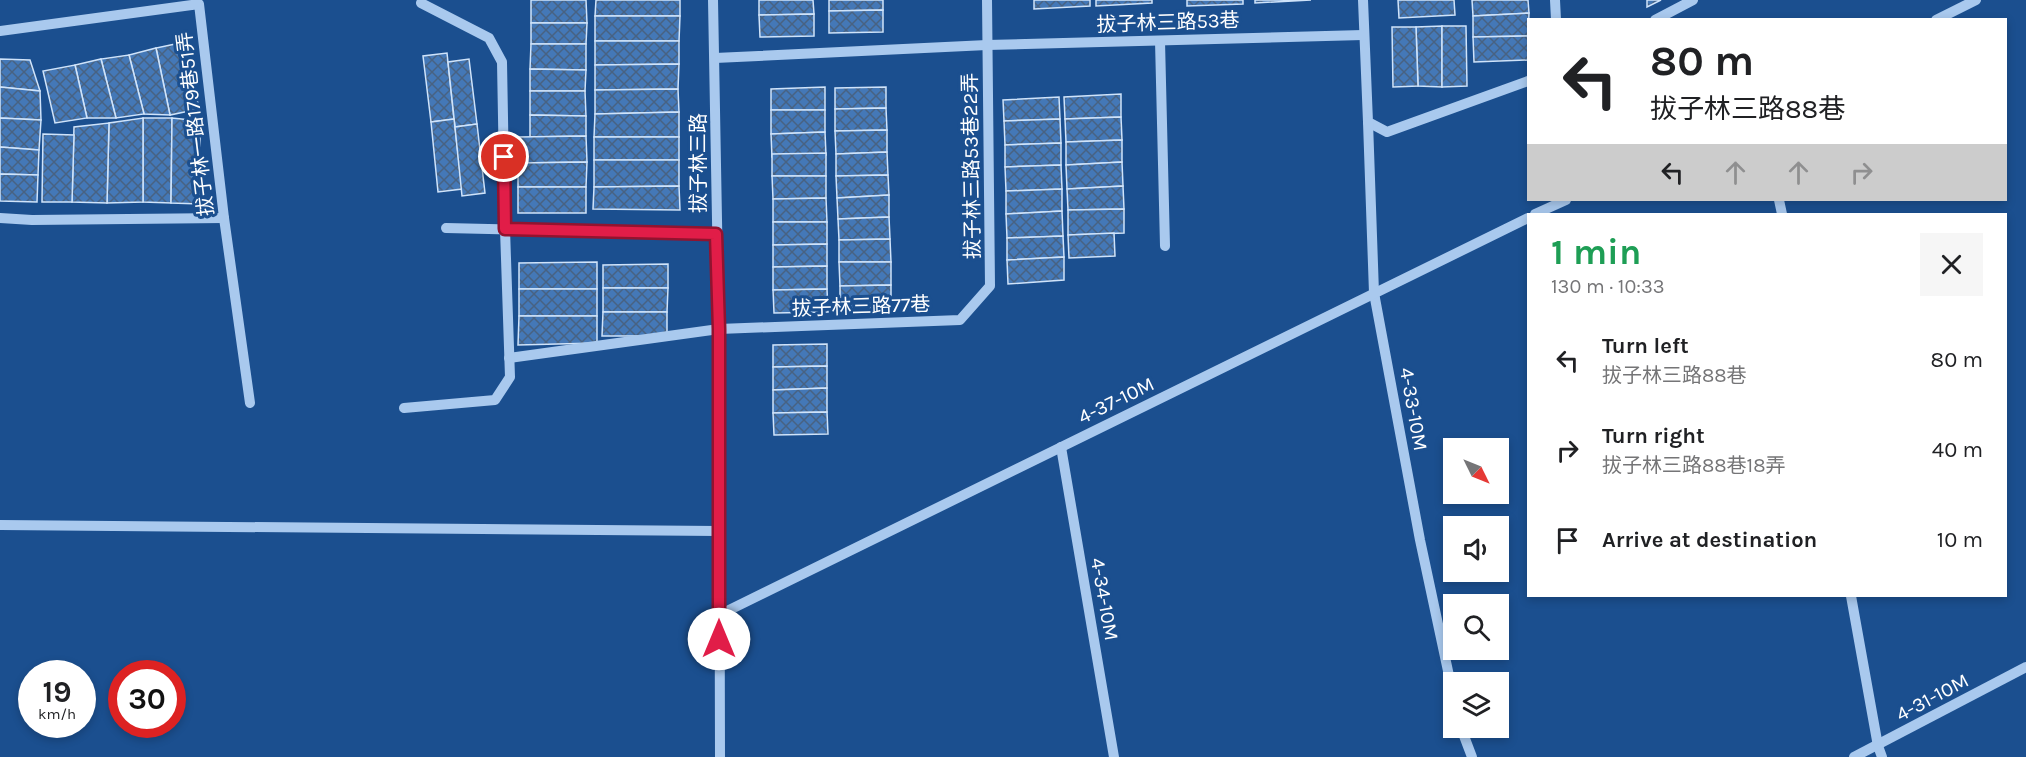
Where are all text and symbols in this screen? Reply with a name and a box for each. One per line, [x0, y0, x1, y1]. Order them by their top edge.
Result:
street label: 拔子林三路53巷 [1096, 9, 1240, 36]
street label: 拔子林一路179巷51弄 [173, 30, 218, 217]
text: 80 m [1650, 36, 1754, 86]
icon: left [1551, 42, 1629, 120]
street label: 拔子林三路53巷22弄 [958, 73, 985, 259]
text: 拔子林三路88巷 [1650, 93, 1845, 125]
street label: 拔子林三路 [687, 113, 710, 213]
pin [478, 131, 529, 182]
icon: arrive [487, 140, 520, 173]
icon: left [1656, 156, 1689, 189]
icon: ahead [1719, 156, 1752, 189]
icon: ahead [1782, 156, 1815, 189]
icon: right [1845, 156, 1878, 189]
text: 1 min [1551, 231, 1641, 273]
button: close [1920, 233, 1983, 296]
text: 130 m · 10:33 [1551, 275, 1665, 298]
street label: 拔子林三路77巷 [791, 293, 931, 320]
text: Turn left [1602, 333, 1689, 359]
icon: left [1551, 344, 1584, 377]
text: 80 m [1931, 347, 1983, 373]
text: 拔子林三路88巷 [1602, 364, 1747, 387]
street label: 4-33-10M [1395, 366, 1432, 453]
street label: 4-37-10M [1074, 372, 1158, 429]
text: Turn right [1602, 423, 1705, 449]
icon: right [1551, 434, 1584, 467]
text: 40 m [1932, 437, 1983, 463]
north arrow [1443, 438, 1509, 504]
map controls [1443, 438, 1509, 738]
text: 拔子林三路88巷18弄 [1602, 454, 1785, 477]
button: sound [1443, 516, 1509, 582]
icon: arrive [1551, 524, 1584, 557]
text: Arrive at destination [1602, 527, 1817, 553]
text: 10 m [1937, 527, 1983, 553]
street label: 4-34-10M [1086, 556, 1123, 642]
button: search [1443, 594, 1509, 660]
position arrow [687, 607, 751, 671]
speed limit sign: 30 [108, 660, 186, 738]
street label: 4-31-10M [1892, 669, 1972, 726]
button: layers [1443, 672, 1509, 738]
text: 19 [42, 674, 71, 710]
text: km/h [38, 705, 76, 723]

